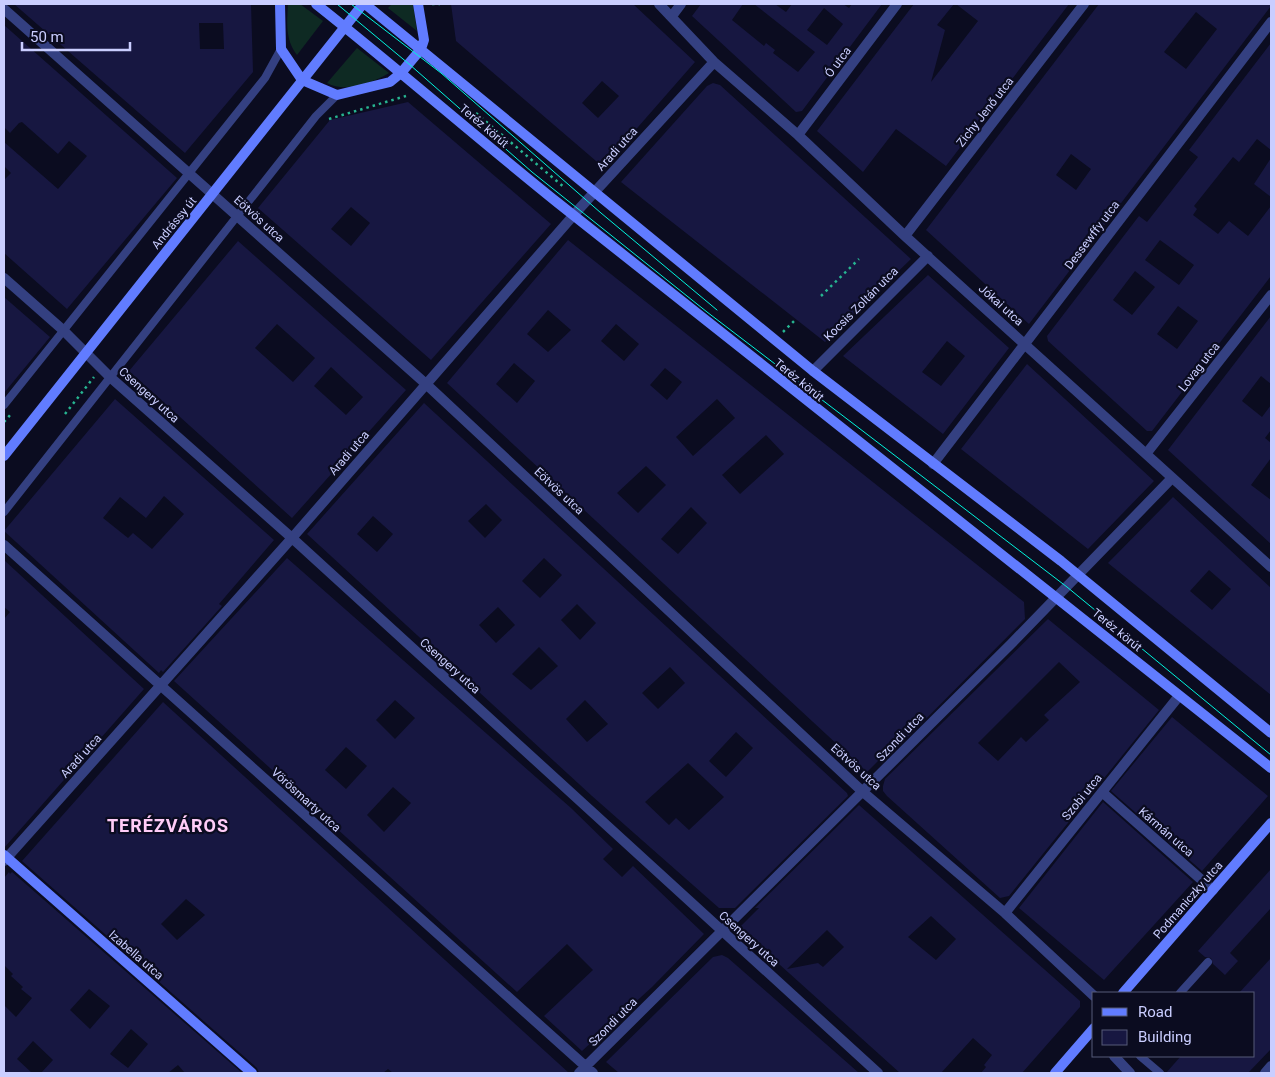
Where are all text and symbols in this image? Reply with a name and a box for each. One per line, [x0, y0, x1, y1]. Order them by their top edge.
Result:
scale bar [22, 20, 130, 52]
text: 50 m [30, 28, 64, 46]
street label: Ó utca [821, 43, 854, 80]
street label: Zichy Jenő utca [953, 74, 1017, 150]
street label: Teréz körút [457, 101, 511, 151]
street label: Aradi utca [594, 124, 640, 174]
street label: Eötvös utca [231, 193, 287, 245]
street label: Andrássy út [149, 194, 199, 252]
street label: Dessewffy utca [1062, 198, 1122, 272]
street label: Kocsis Zoltán utca [821, 264, 901, 344]
street label: Jókai utca [976, 281, 1026, 329]
street label: Lovag utca [1175, 340, 1223, 394]
street label: Teréz körút [771, 356, 827, 404]
street label: Csengery utca [116, 364, 182, 426]
street label: Aradi utca [326, 428, 372, 478]
street label: Eötvös utca [531, 465, 587, 517]
street label: Teréz körút [1089, 606, 1145, 654]
street label: Csengery utca [417, 635, 483, 697]
street label: Szondi utca [873, 710, 927, 764]
street label: Aradi utca [58, 731, 104, 781]
street label: Eötvös utca [828, 741, 884, 793]
street label: Vörösmarty utca [268, 765, 344, 835]
street label: Szobi utca [1059, 771, 1105, 823]
street label: Kármán utca [1136, 804, 1196, 860]
district label: TERÉZVÁROS [107, 815, 229, 836]
street label: Podmaniczky utca [1151, 858, 1225, 942]
street label: Csengery utca [716, 908, 782, 970]
street label: Izabella utca [106, 928, 166, 982]
legend [1092, 992, 1255, 1057]
street label: Szondi utca [586, 995, 640, 1049]
text: Road [1138, 1003, 1172, 1021]
text: Building [1138, 1028, 1192, 1046]

